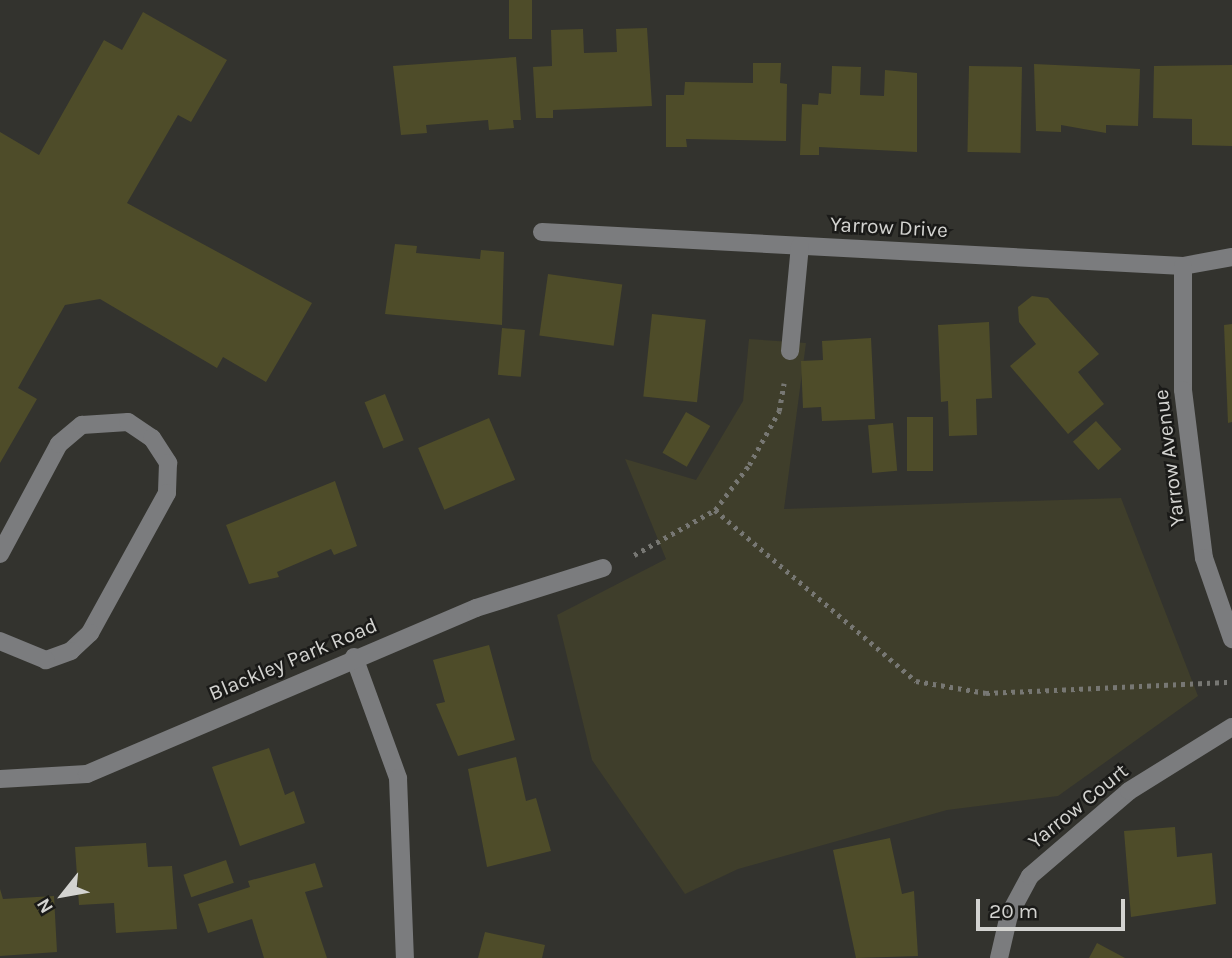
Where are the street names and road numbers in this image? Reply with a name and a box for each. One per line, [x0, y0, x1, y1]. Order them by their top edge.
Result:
street label: Yarrow Drive [830, 211, 948, 243]
street label: Yarrow Avenue [1148, 388, 1190, 528]
street label: Blackley Park Road [205, 612, 381, 706]
street label: Yarrow Court [1023, 758, 1133, 854]

